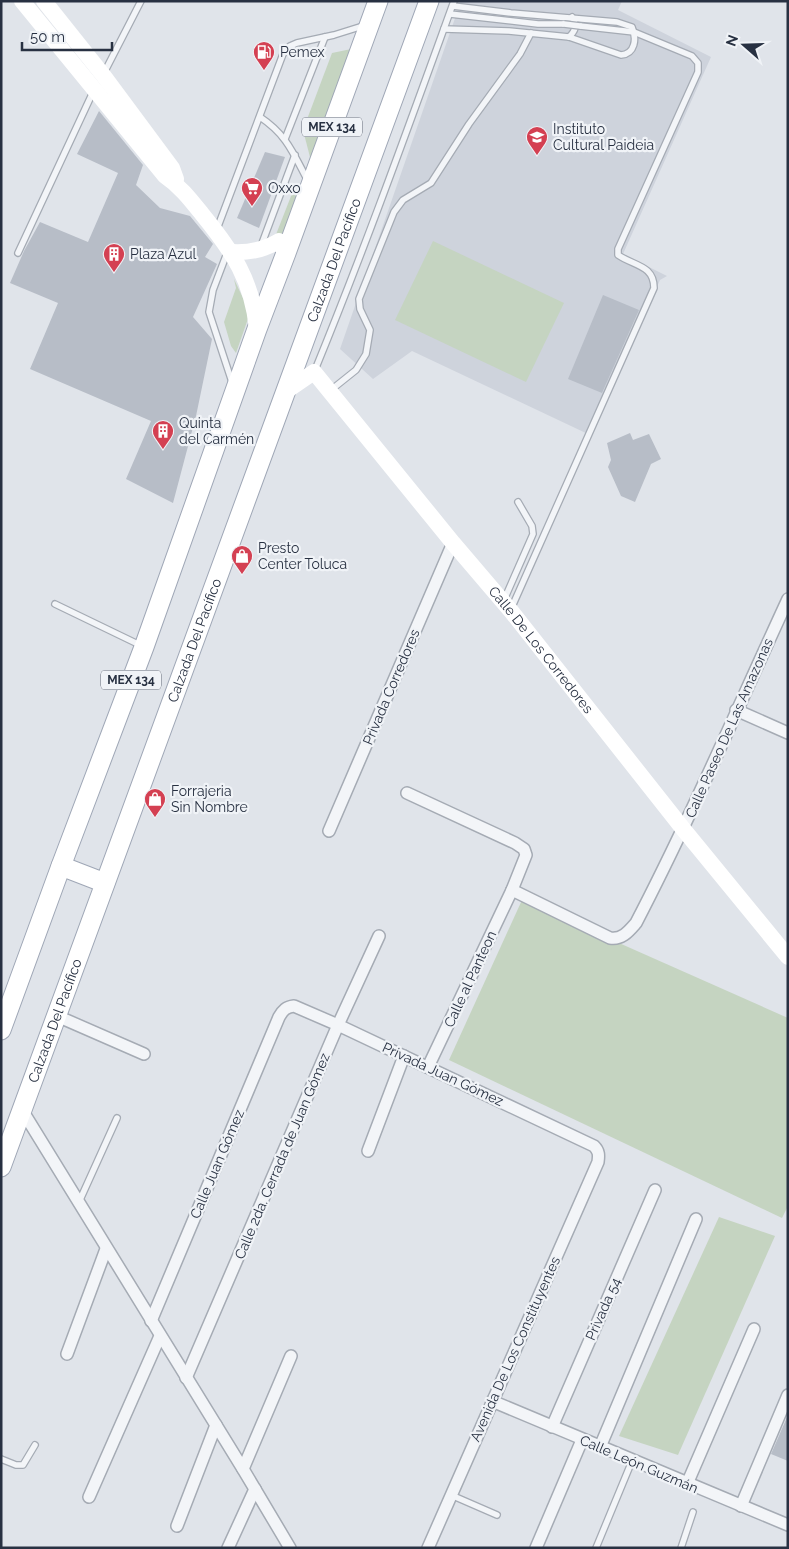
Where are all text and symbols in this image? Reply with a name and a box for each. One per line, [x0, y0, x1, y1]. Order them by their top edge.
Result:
scale bar [22, 20, 112, 52]
north arrow [719, 20, 769, 70]
text: 50 m [30, 28, 65, 46]
text: N [722, 33, 741, 48]
fuel station icon: Pemex [252, 40, 276, 71]
place label: Pemex [280, 44, 325, 60]
road number: MEX 134 [302, 118, 362, 136]
place label: Instituto Cultural Paideia [553, 121, 654, 153]
school or university icon: Instituto Cultural Paideia [525, 125, 549, 156]
supermarket icon: Oxxo [240, 176, 264, 207]
place label: Oxxo [268, 180, 301, 196]
street label: Calzada Del Pacífico [304, 196, 364, 324]
building icon: Plaza Azul [102, 242, 126, 273]
place label: Plaza Azul [130, 246, 196, 262]
place label: Quinta del Carmén [179, 415, 254, 447]
building icon: Quinta del Carmén [151, 419, 175, 450]
place label: Presto Center Toluca [258, 540, 347, 572]
shop icon: Presto Center Toluca [230, 544, 254, 575]
street label: Calzada Del Pacífico [164, 576, 224, 705]
street label: Calle De Los Corredores [486, 583, 597, 717]
street label: Privada Corredores [359, 627, 423, 747]
street label: Calle Paseo De Las Amazonas [682, 636, 776, 820]
road number: MEX 134 [101, 670, 161, 690]
place label: Forrajeria Sin Nombre [171, 783, 248, 815]
shop icon: Forrajeria Sin Nombre [143, 787, 167, 818]
street label: Calle al Panteon [441, 928, 499, 1030]
street label: Calzada Del Pacífico [25, 956, 85, 1085]
street label: Privada Juan Gómez [380, 1039, 506, 1109]
street label: Calle 2da. Cerrada de Juan Gómez [231, 1050, 333, 1261]
street label: Calle Juan Gómez [187, 1107, 247, 1221]
street label: Avenida De Los Constituyentes [467, 1254, 563, 1444]
street label: Privada 54 [582, 1275, 624, 1343]
street label: Calle León Guzmán [578, 1432, 700, 1496]

